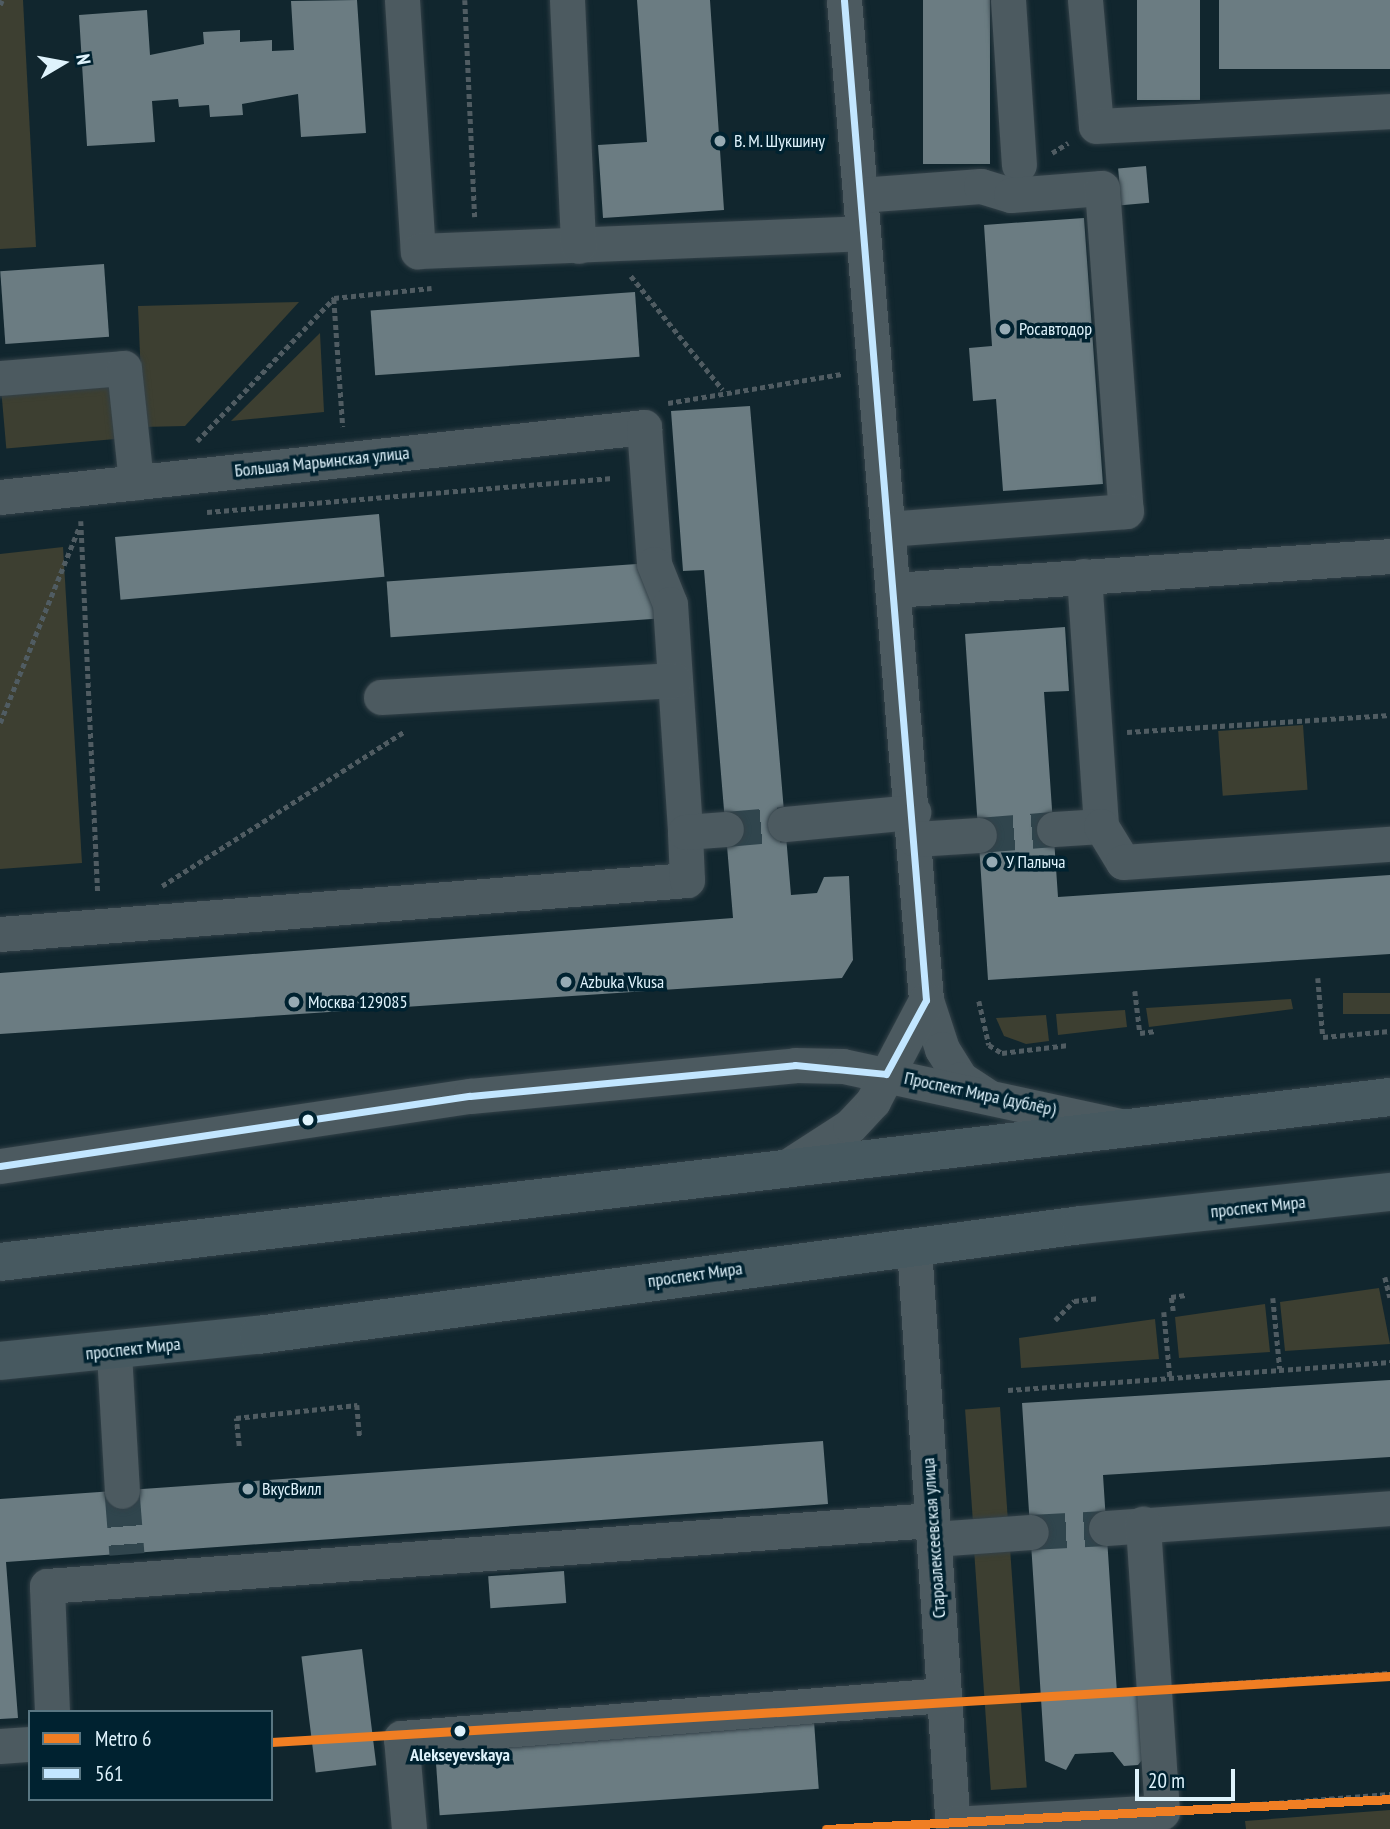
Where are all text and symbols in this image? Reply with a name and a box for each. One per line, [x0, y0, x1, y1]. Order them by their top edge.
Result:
north arrow [28, 28, 98, 98]
text: N [71, 52, 96, 66]
place label: В. М. Шукшину [734, 130, 827, 152]
marker: В. М. Шукшину [712, 133, 728, 149]
place label: Росавтодор [1019, 318, 1092, 340]
marker: Росавтодор [997, 321, 1013, 337]
street label: Большая Марьинская улица [233, 442, 411, 482]
place label: У Палыча [1006, 851, 1066, 873]
marker: У Палыча [984, 854, 1000, 870]
place label: Azbuka Vkusa [580, 971, 665, 993]
marker: Azbuka Vkusa [558, 974, 574, 990]
place label: Москва 129085 [308, 991, 407, 1013]
marker: Москва 129085 [286, 994, 302, 1010]
street label: Проспект Мира (дублёр) [902, 1067, 1058, 1121]
unlabelled marker [301, 1113, 315, 1127]
street label: проспект Мира [1209, 1191, 1307, 1223]
street label: проспект Мира [646, 1258, 744, 1292]
street label: проспект Мира [84, 1333, 182, 1365]
street label: Староалексеевская улица [918, 1457, 950, 1619]
place label: ВкусВилл [262, 1478, 322, 1500]
marker: ВкусВилл [240, 1481, 256, 1497]
legend [28, 1710, 273, 1801]
marker: Alekseyevskaya [449, 1720, 471, 1742]
text: Metro 6 [95, 1725, 152, 1752]
place label: Alekseyevskaya [410, 1744, 510, 1766]
scale bar [1138, 1756, 1238, 1800]
text: 561 [95, 1760, 123, 1787]
text: 20 m [1148, 1767, 1185, 1794]

